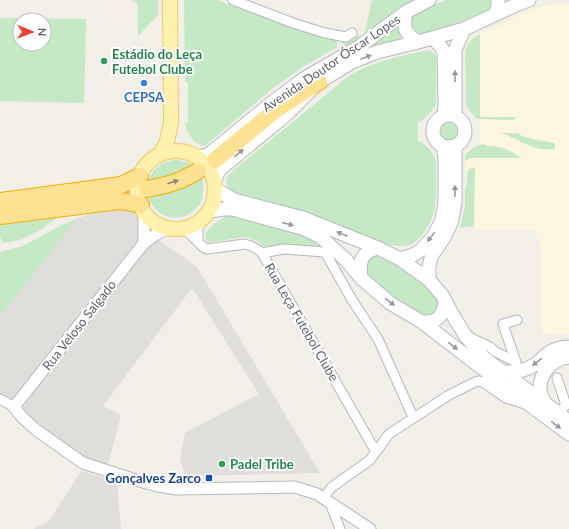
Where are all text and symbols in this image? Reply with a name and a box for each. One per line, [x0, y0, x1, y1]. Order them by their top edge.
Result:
street label: Avenida Doutor Óscar Lopes [259, 11, 403, 115]
north arrow [12, 12, 52, 52]
text: N [36, 28, 49, 37]
place label: Estádio do Leça Futebol Clube [112, 46, 202, 77]
one-way arrow [360, 53, 372, 59]
marker: Estádio do Leça Futebol Clube [99, 56, 109, 66]
one-way arrow [452, 69, 458, 82]
marker: CEPSA [139, 78, 149, 88]
place label: CEPSA [124, 89, 165, 105]
one-way arrow [234, 149, 245, 158]
one-way arrow [168, 179, 180, 185]
one-way arrow [452, 184, 458, 197]
one-way arrow [282, 221, 294, 227]
one-way arrow [335, 231, 347, 237]
one-way arrow [427, 232, 436, 243]
street label: Rua Leça Futebol Clube [262, 260, 342, 384]
street label: Rua Veloso Salgado [39, 277, 119, 373]
one-way arrow [385, 298, 396, 306]
one-way arrow [448, 342, 459, 350]
one-way arrow [532, 358, 542, 366]
one-way arrow [551, 421, 562, 429]
place label: Padel Tribe [230, 456, 294, 472]
marker: Padel Tribe [217, 459, 227, 469]
place label: Gonçalves Zarco [106, 470, 202, 486]
marker: Gonçalves Zarco [204, 473, 214, 483]

